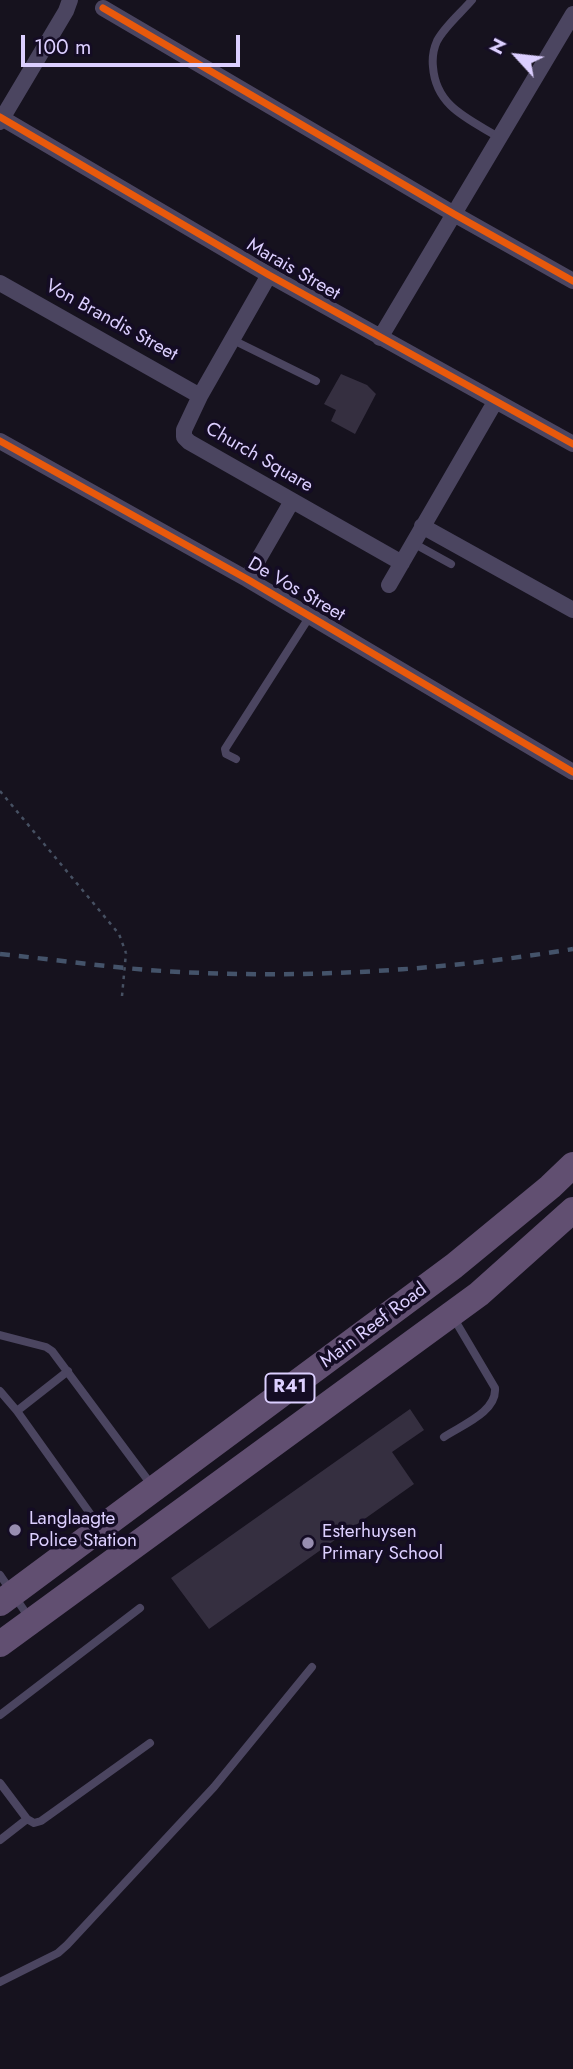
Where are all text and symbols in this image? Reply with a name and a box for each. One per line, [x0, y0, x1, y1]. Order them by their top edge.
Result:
scale bar [24, 21, 243, 65]
north arrow [482, 21, 552, 91]
text: 100 m [34, 32, 91, 62]
text: N [482, 33, 513, 59]
street label: Marais Street [242, 234, 344, 306]
street label: Von Brandis Street [41, 275, 181, 367]
street label: Church Square [201, 418, 317, 498]
street label: De Vos Street [243, 553, 349, 627]
street label: Main Reef Road [316, 1279, 432, 1373]
road number: R41 [266, 1373, 314, 1402]
place label: Langlaagte Police Station [29, 1508, 137, 1552]
place label: Esterhuysen Primary School [322, 1521, 443, 1565]
marker: Langlaagte Police Station [7, 1522, 23, 1538]
marker: Esterhuysen Primary School [300, 1535, 316, 1551]

